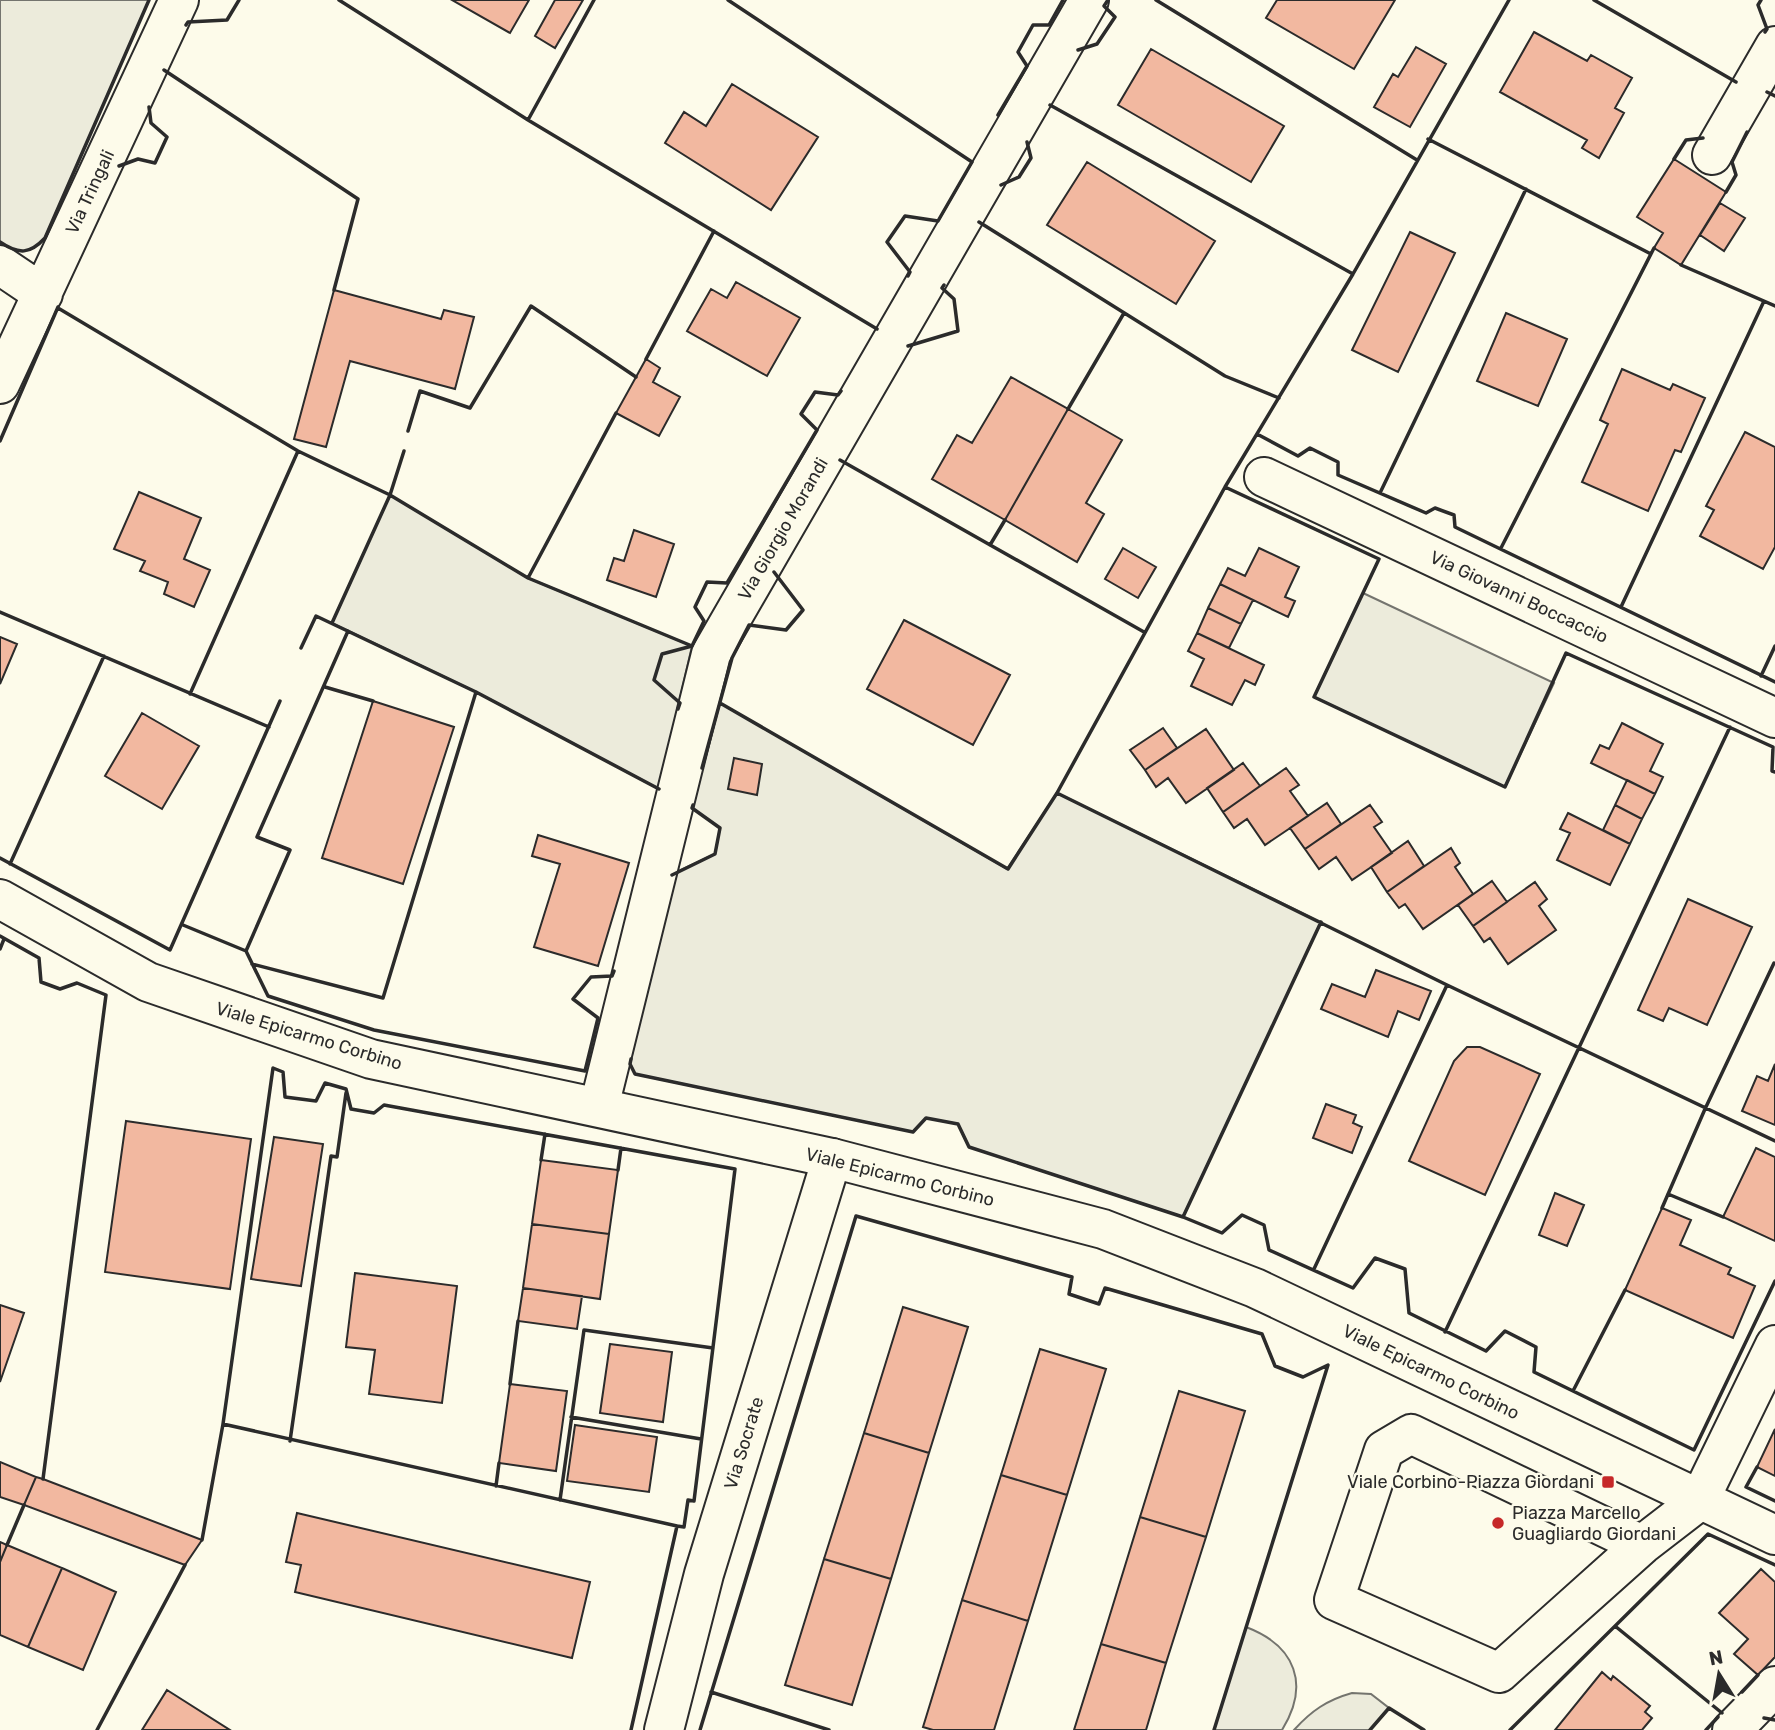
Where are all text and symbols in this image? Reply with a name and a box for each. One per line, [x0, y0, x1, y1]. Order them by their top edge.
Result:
street label: Via Tringali [61, 146, 119, 238]
street label: Via Giorgio Morandi [733, 454, 833, 604]
street label: Via Giovanni Boccaccio [1426, 546, 1612, 648]
street label: Viale Epicarmo Corbino [213, 997, 405, 1075]
street label: Viale Epicarmo Corbino [803, 1143, 997, 1211]
street label: Viale Epicarmo Corbino [1339, 1320, 1523, 1424]
street label: Via Socrate [720, 1394, 768, 1492]
place label: Viale Corbino-Piazza Giordani [1347, 1471, 1594, 1493]
marker: Viale Corbino-Piazza Giordani [1600, 1474, 1616, 1490]
place label: Piazza Marcello Guagliardo Giordani [1512, 1502, 1676, 1545]
marker: Piazza Marcello Guagliardo Giordani [1490, 1515, 1506, 1531]
north arrow [1684, 1639, 1754, 1709]
text: N [1707, 1645, 1725, 1670]

